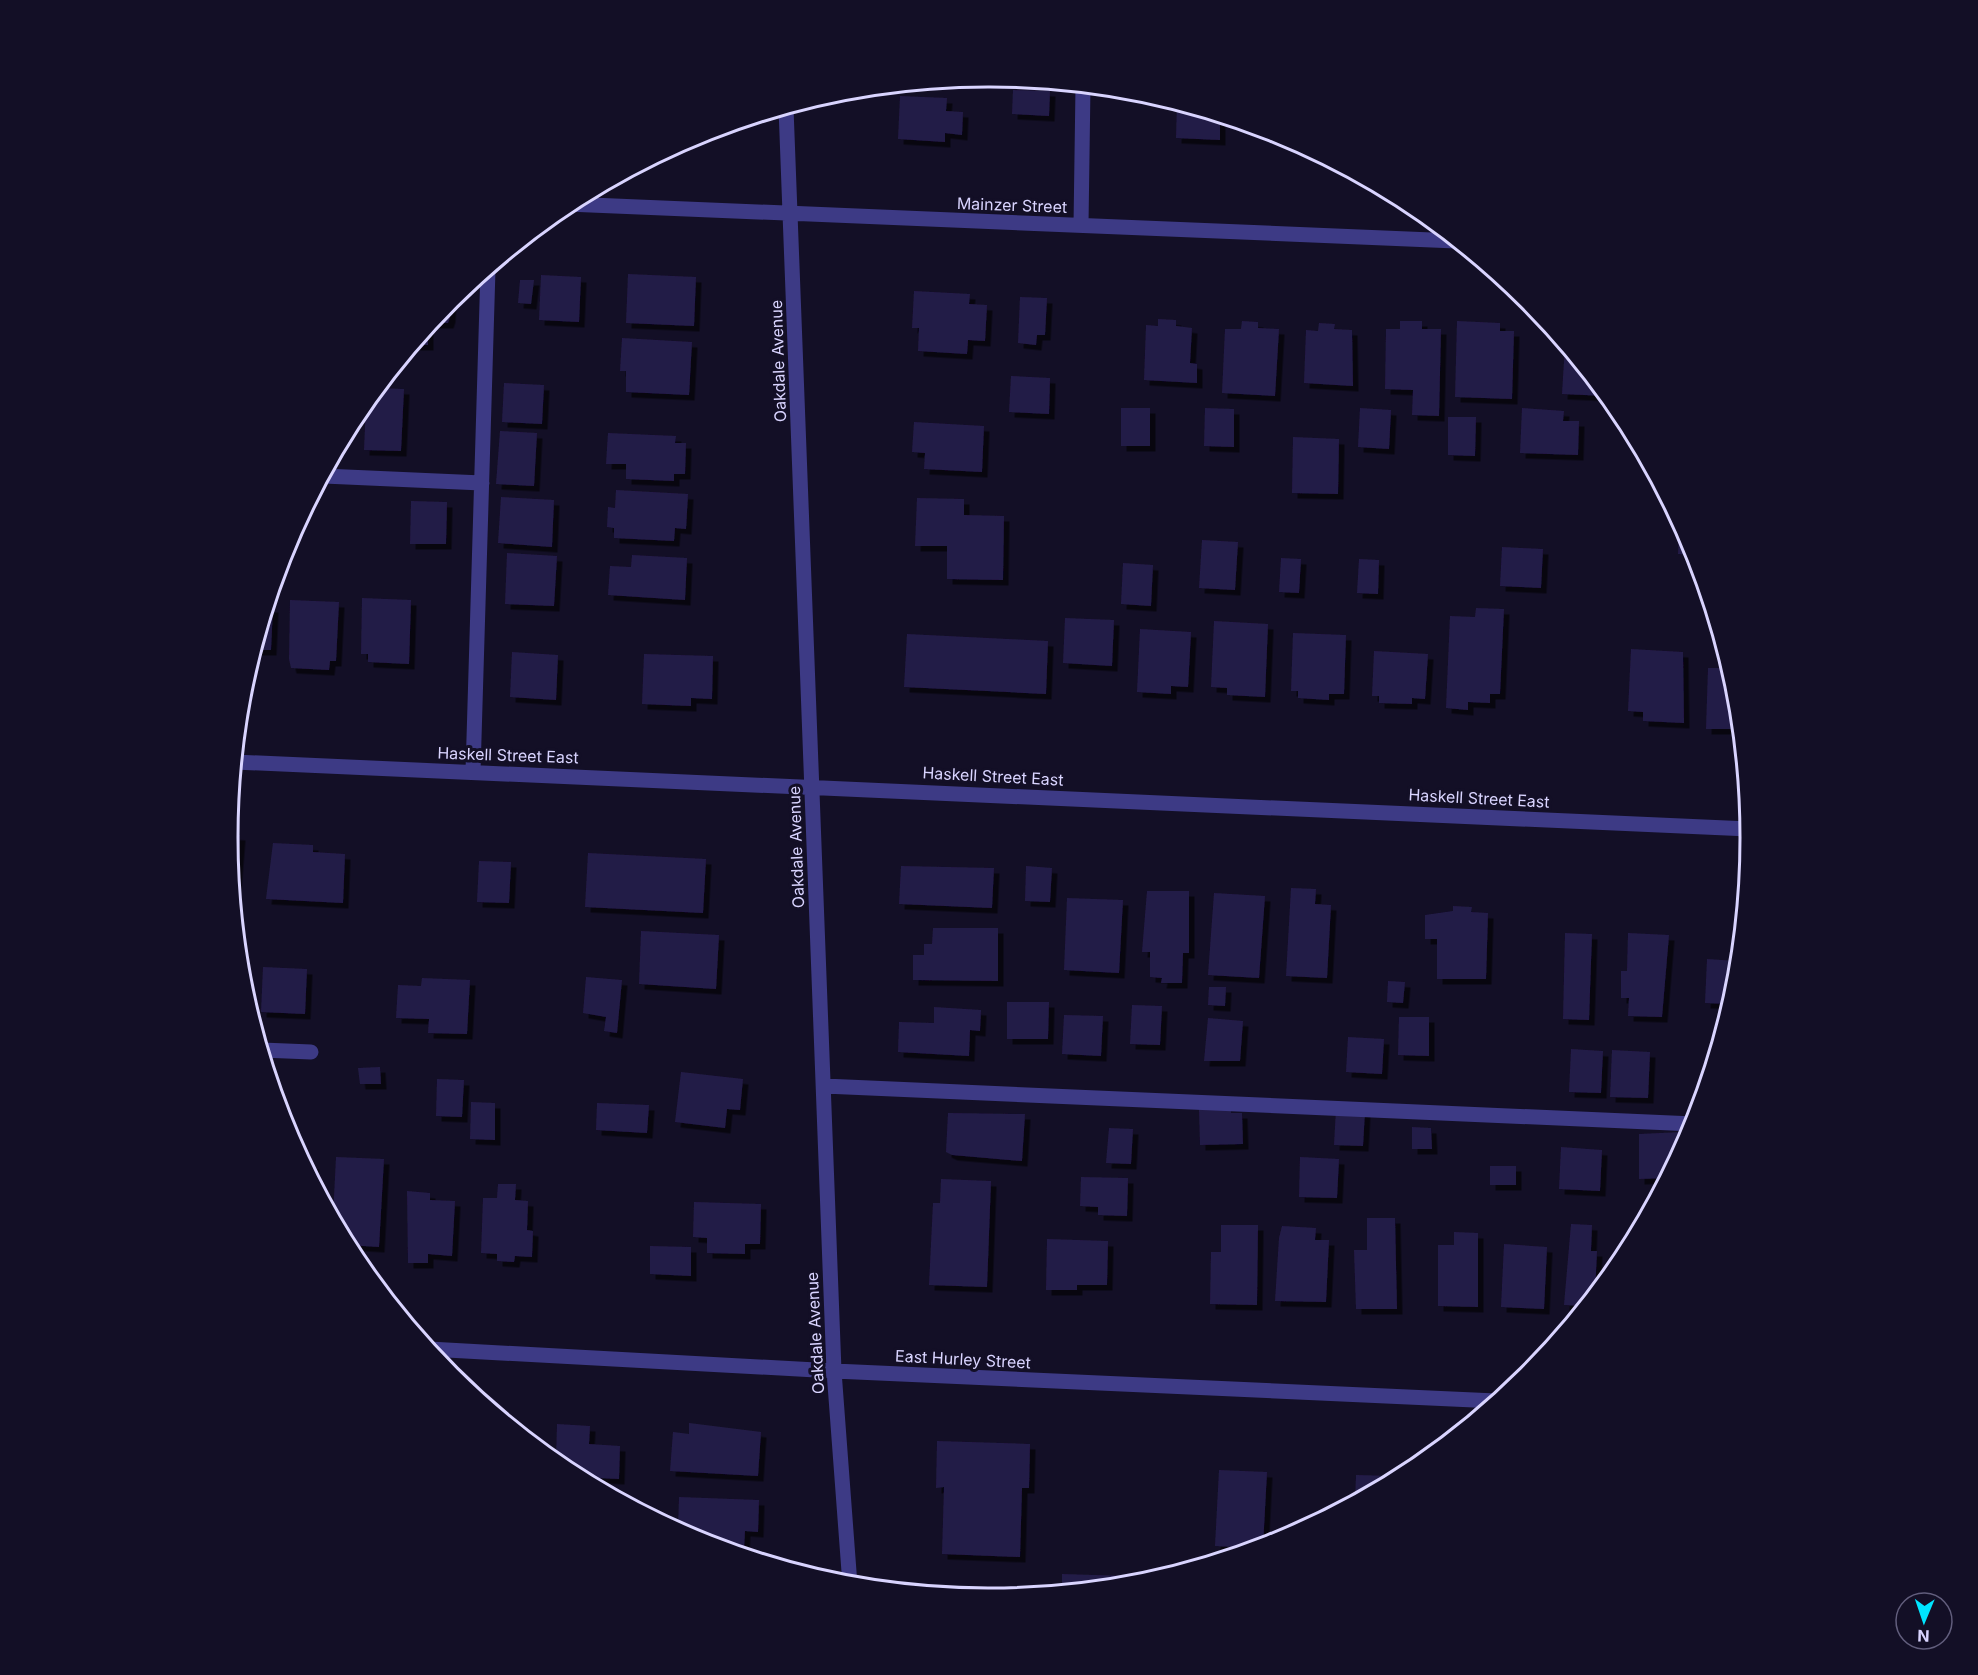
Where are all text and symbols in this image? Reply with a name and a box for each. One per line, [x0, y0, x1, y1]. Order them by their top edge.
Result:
street label: Mainzer Street [956, 193, 1068, 217]
street label: Oakdale Avenue [766, 300, 790, 422]
street label: Haskell Street East [437, 743, 579, 767]
street label: Haskell Street East [922, 762, 1064, 790]
street label: Haskell Street East [1408, 784, 1550, 812]
street label: Oakdale Avenue [784, 786, 808, 908]
street label: Oakdale Avenue [802, 1271, 828, 1395]
street label: East Hurley Street [895, 1345, 1031, 1373]
north arrow [1894, 1591, 1954, 1651]
text: N [1917, 1626, 1930, 1646]

